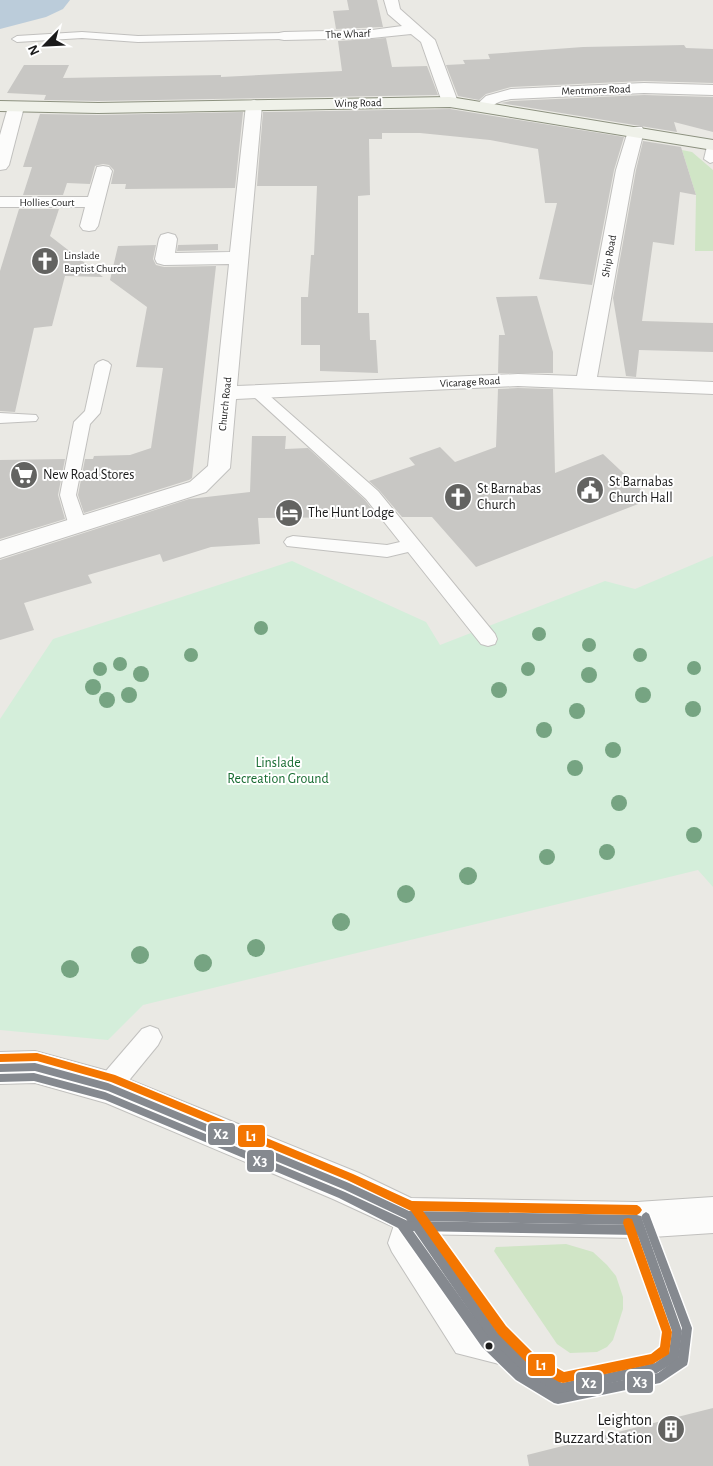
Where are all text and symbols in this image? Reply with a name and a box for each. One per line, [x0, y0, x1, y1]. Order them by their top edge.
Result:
north arrow [20, 20, 70, 70]
street label: The Wharf [325, 28, 371, 40]
text: N [26, 43, 42, 57]
street label: Mentmore Road [561, 83, 631, 97]
street label: Wing Road [334, 97, 382, 109]
street label: Hollies Court [19, 197, 75, 208]
street label: Ship Road [600, 234, 618, 278]
church icon: Linslade Baptist Church [30, 246, 60, 276]
place label: Linslade Baptist Church [64, 250, 127, 274]
street label: Vicarage Road [439, 375, 501, 389]
street label: Church Road [217, 376, 233, 431]
supermarket icon: New Road Stores [9, 460, 39, 490]
place label: New Road Stores [43, 468, 134, 482]
public building icon: St Barnabas Church Hall [575, 475, 605, 505]
place label: St Barnabas Church Hall [609, 475, 673, 505]
church icon: St Barnabas Church [443, 482, 473, 512]
place label: St Barnabas Church [477, 482, 541, 512]
hotel icon: The Hunt Lodge [274, 498, 304, 528]
place label: The Hunt Lodge [308, 506, 394, 520]
park label: Linslade Recreation Ground [227, 756, 329, 786]
line badge: X2 [207, 1122, 236, 1146]
line badge: L1 [237, 1124, 266, 1148]
text: X2 [213, 1128, 229, 1142]
text: L1 [245, 1130, 257, 1144]
line badge: X3 [246, 1149, 275, 1173]
text: X3 [253, 1155, 267, 1169]
unlabelled marker [484, 1341, 494, 1351]
line badge: L1 [527, 1353, 556, 1377]
text: L1 [535, 1359, 547, 1373]
line badge: X3 [626, 1370, 654, 1394]
line badge: X2 [575, 1371, 603, 1395]
text: X3 [633, 1376, 647, 1390]
text: X2 [581, 1377, 597, 1391]
place label: Leighton Buzzard Station [554, 1412, 652, 1446]
building icon: Leighton Buzzard Station [656, 1414, 686, 1444]

